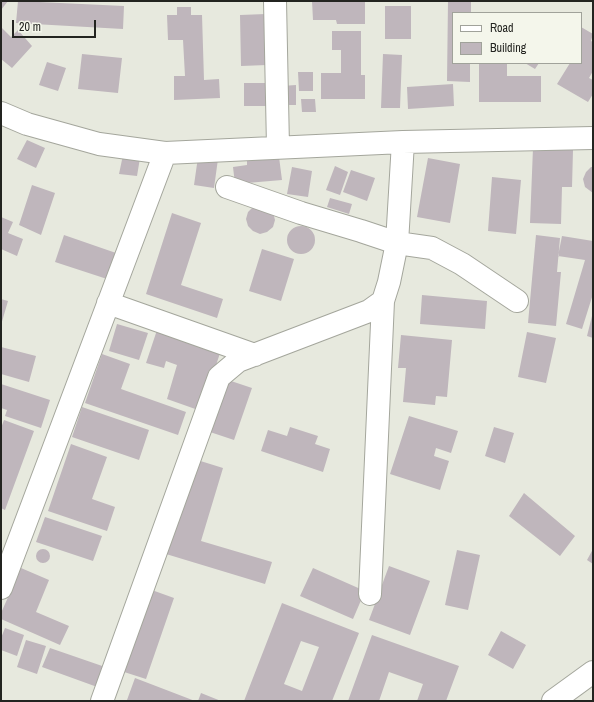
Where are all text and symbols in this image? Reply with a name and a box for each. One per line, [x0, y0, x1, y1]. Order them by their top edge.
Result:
scale bar [14, 12, 98, 38]
legend [452, 12, 582, 64]
text: 20 m [19, 19, 41, 35]
text: Road [490, 20, 514, 36]
text: Building [490, 40, 526, 56]

